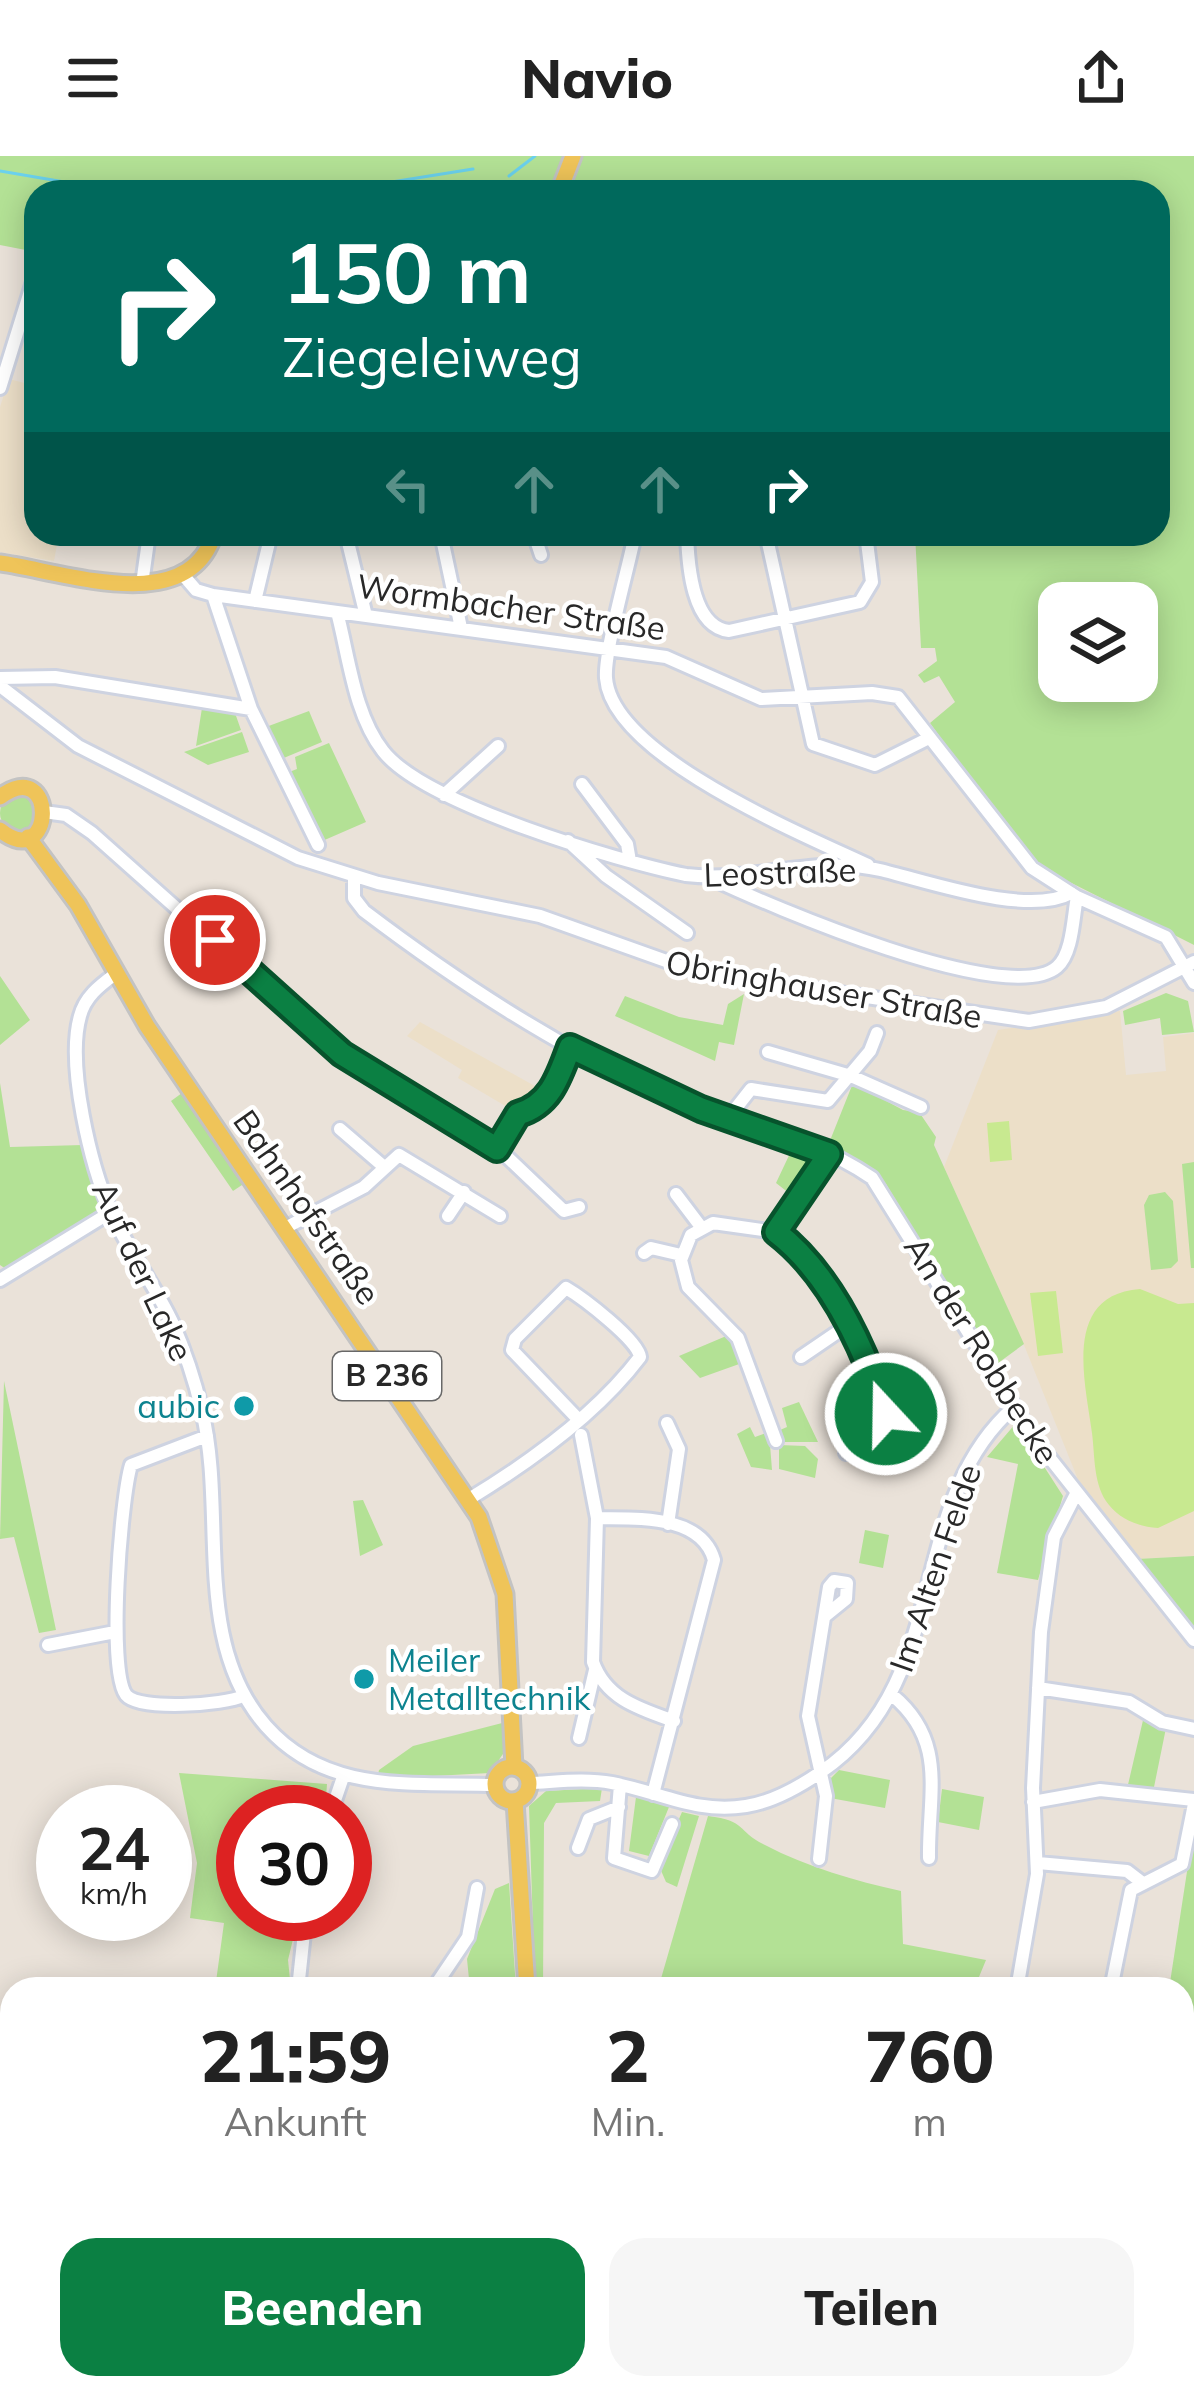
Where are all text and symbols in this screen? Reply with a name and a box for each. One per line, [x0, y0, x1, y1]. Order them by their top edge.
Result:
text: Navio [521, 44, 673, 112]
icon: menu [60, 45, 126, 111]
icon: share [1068, 45, 1134, 111]
text: 150 m [282, 219, 532, 324]
icon: right [84, 228, 240, 384]
text: Ziegeleiweg [282, 323, 582, 391]
icon: left [375, 456, 441, 522]
icon: ahead [501, 456, 567, 522]
icon: ahead [627, 456, 693, 522]
icon: right [753, 456, 819, 522]
street label: Wormbacher Straße [354, 565, 668, 648]
map controls [1038, 582, 1158, 702]
button: layers [1038, 582, 1158, 702]
street label: Leostraße [703, 848, 857, 895]
pin [164, 889, 266, 991]
icon: arrive [182, 907, 248, 973]
street label: Obringhauser Straße [663, 941, 985, 1036]
street label: Bahnhofstraße [225, 1102, 390, 1312]
street label: Auf der Lake [84, 1174, 203, 1367]
street label: An der Robbecke [896, 1229, 1069, 1471]
position arrow [823, 1351, 949, 1477]
road number: B 236 [333, 1352, 441, 1400]
place label: aubic [137, 1385, 220, 1426]
marker: aubic [231, 1393, 257, 1419]
street label: Im Alten Felde [880, 1459, 989, 1677]
place label: Meiler Metalltechnik [388, 1639, 592, 1718]
marker: Meiler Metalltechnik [351, 1666, 377, 1692]
speed limit sign: 30 [216, 1785, 372, 1941]
text: 24 [78, 1810, 150, 1885]
text: km/h [80, 1874, 148, 1912]
text: 21:59 [200, 2010, 391, 2100]
text: 2 [606, 2010, 650, 2100]
text: 760 [865, 2010, 994, 2100]
text: Ankunft [224, 2097, 367, 2146]
text: Min. [591, 2097, 665, 2146]
text: m [912, 2097, 947, 2146]
button: Beenden [60, 2238, 585, 2376]
button: Teilen [609, 2238, 1134, 2376]

